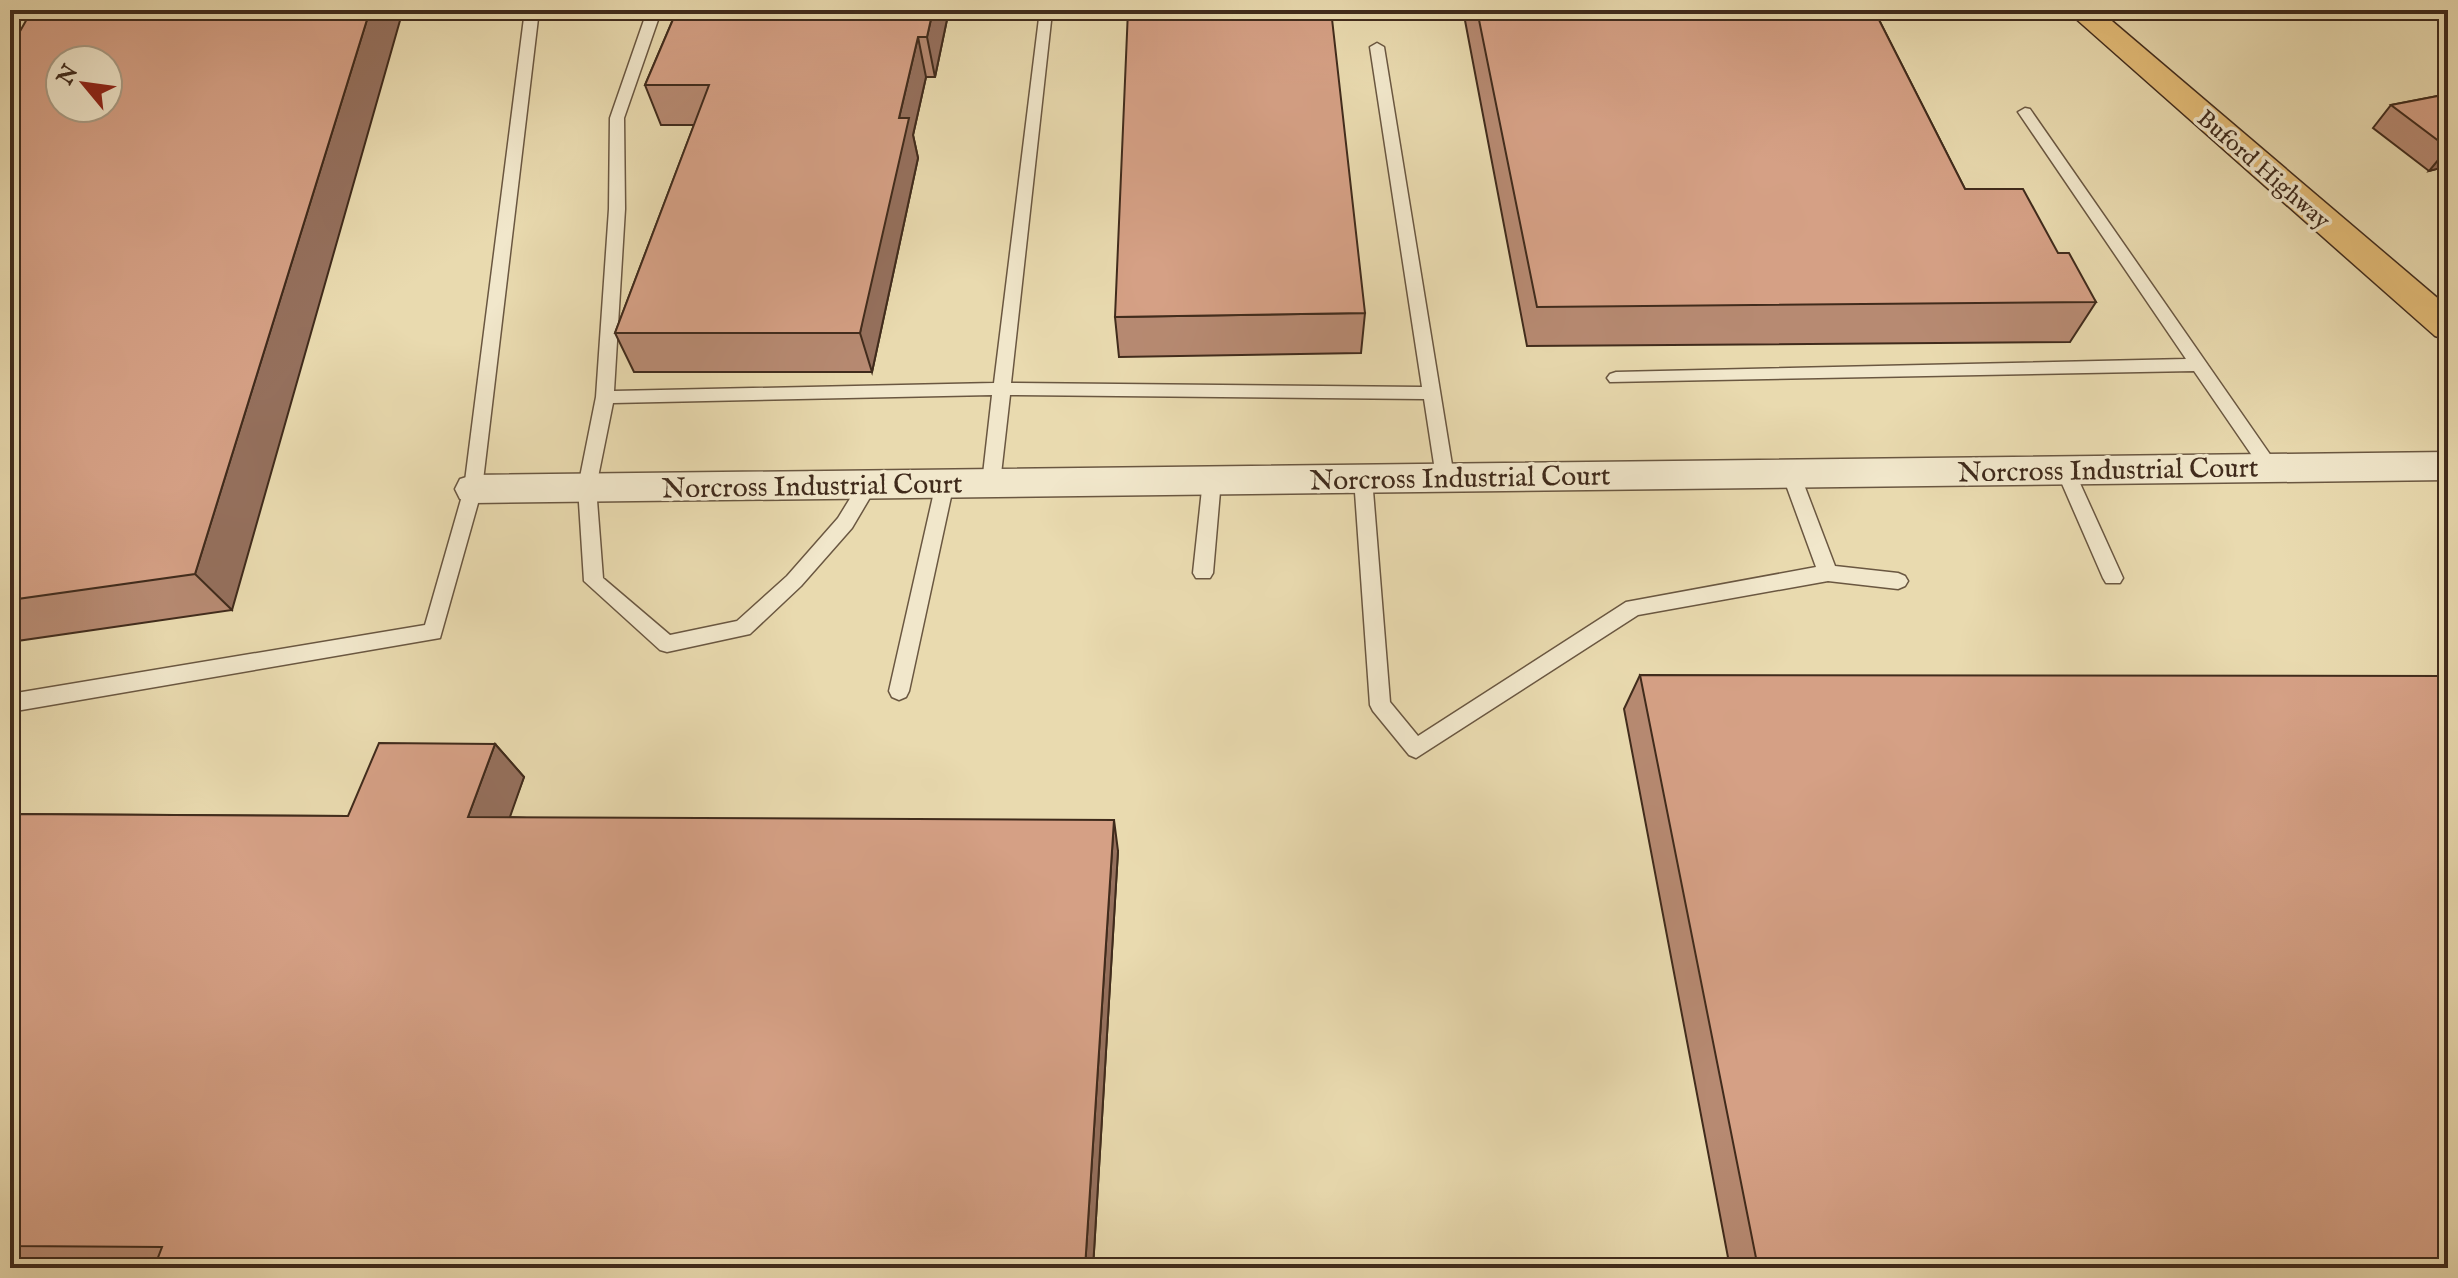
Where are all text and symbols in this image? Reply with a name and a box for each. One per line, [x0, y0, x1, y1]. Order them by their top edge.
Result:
north arrow [44, 44, 124, 124]
text: N [51, 60, 85, 91]
street label: Buford Highway [2190, 104, 2336, 237]
street label: Norcross Industrial Court [1957, 451, 2259, 492]
street label: Norcross Industrial Court [1309, 459, 1611, 500]
street label: Norcross Industrial Court [661, 467, 963, 508]

